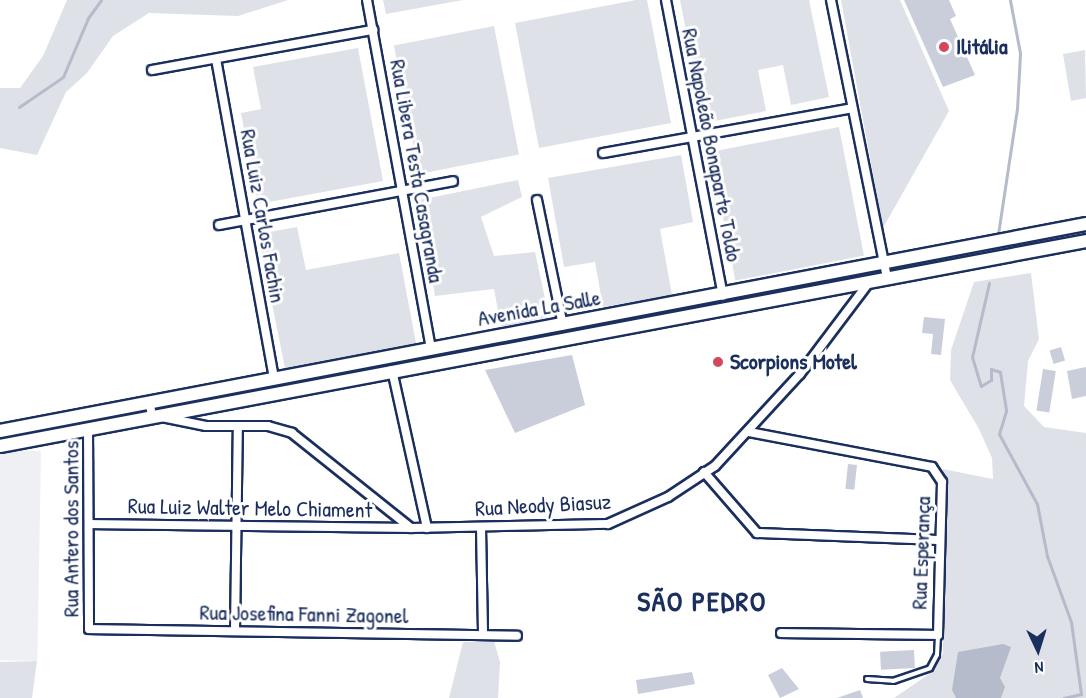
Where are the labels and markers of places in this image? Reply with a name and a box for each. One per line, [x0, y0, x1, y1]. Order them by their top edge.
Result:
place label: Ilitália [956, 34, 1008, 60]
marker: Ilitália [937, 40, 951, 54]
place label: Scorpions Motel [730, 349, 857, 375]
marker: Scorpions Motel [711, 355, 725, 369]

